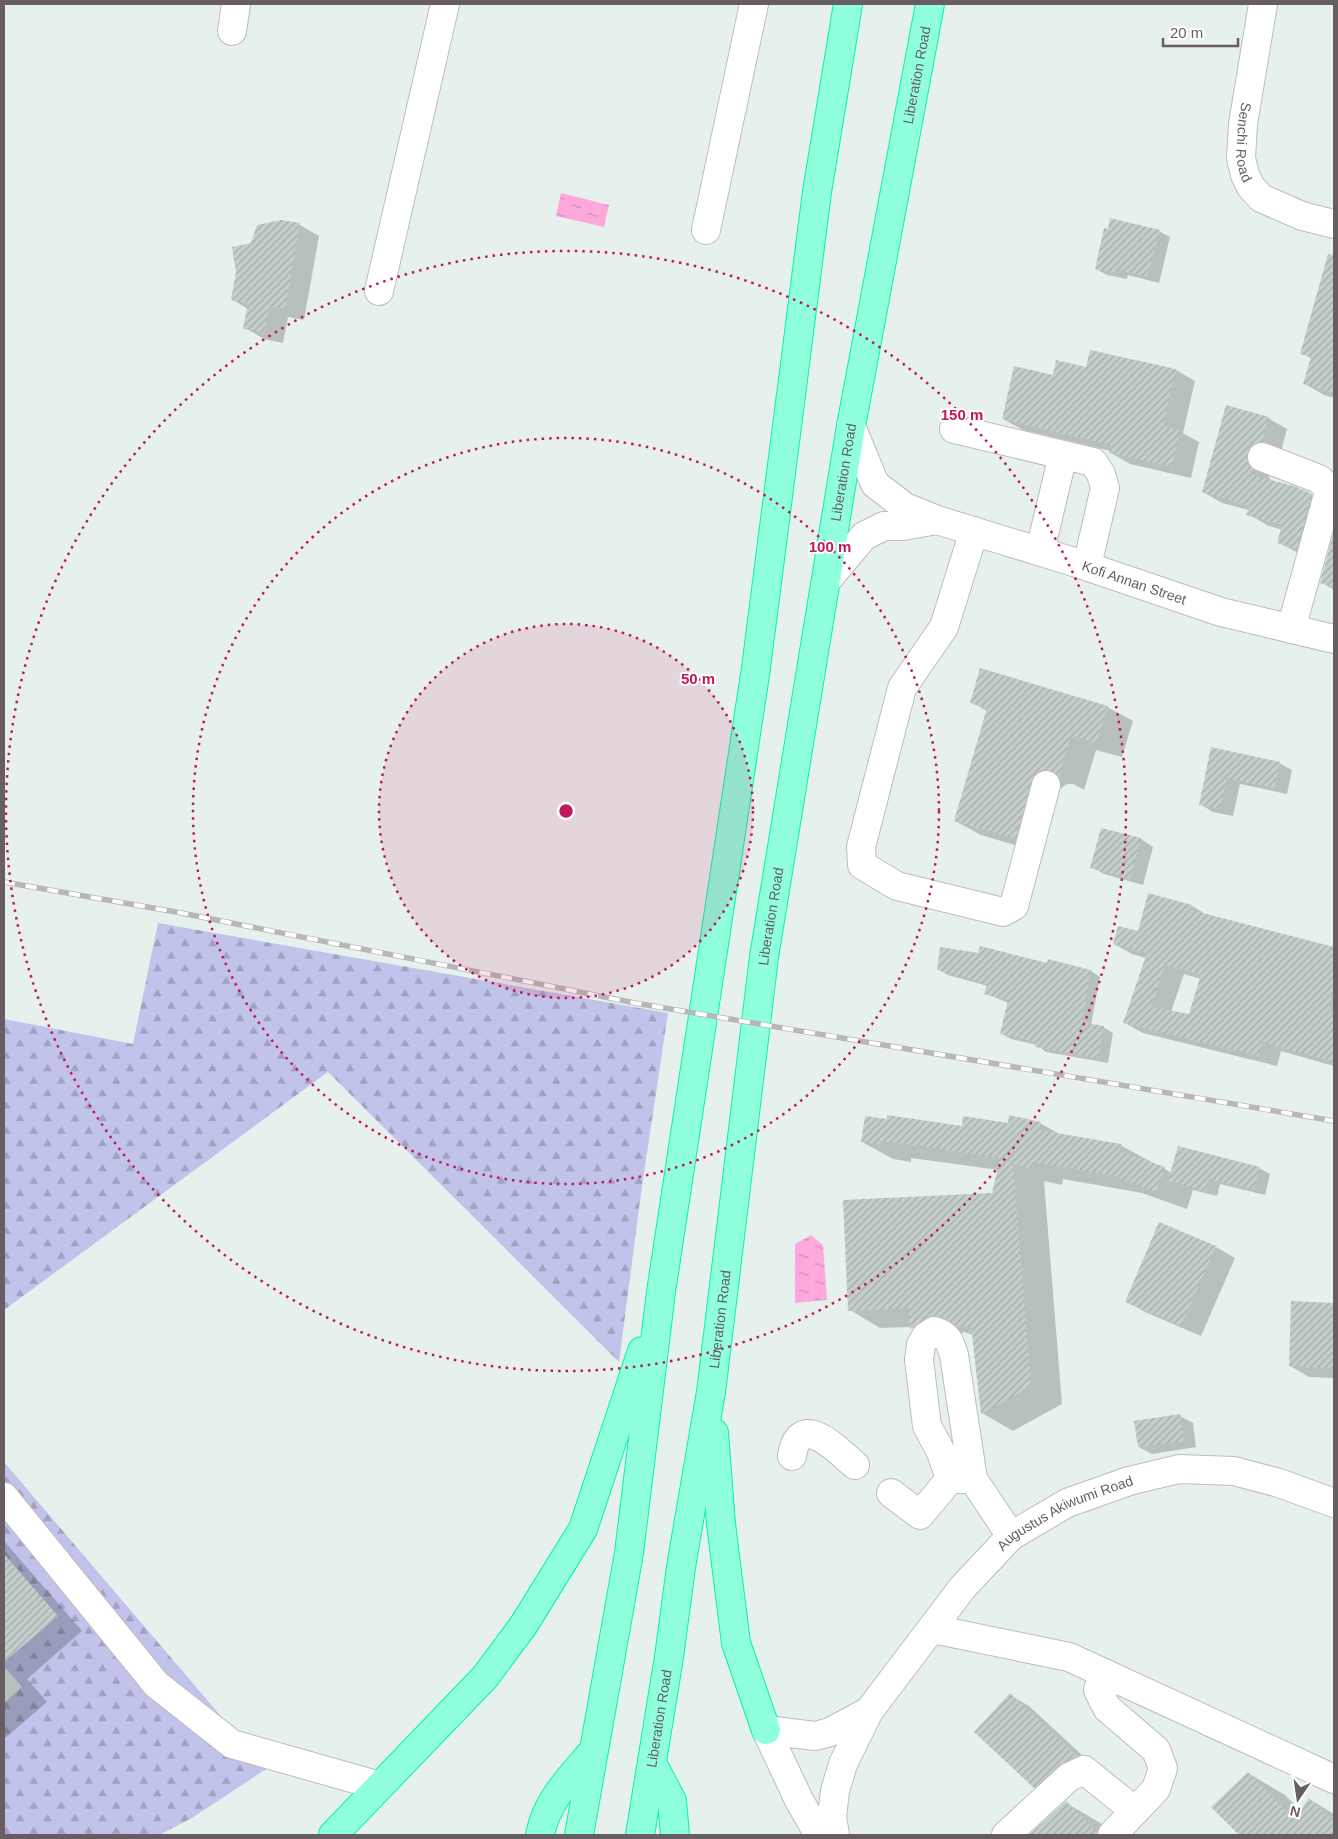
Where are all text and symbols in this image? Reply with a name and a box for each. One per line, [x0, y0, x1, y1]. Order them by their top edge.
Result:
scale bar [1163, 15, 1238, 47]
text: 20 m [1170, 24, 1203, 41]
street label: Liberation Road [900, 25, 934, 125]
street label: Senchi Road [1233, 101, 1255, 185]
text: 150 m [941, 406, 983, 423]
street label: Liberation Road [828, 422, 859, 523]
text: 100 m [809, 538, 851, 555]
street label: Kofi Annan Street [1080, 557, 1189, 608]
text: 50 m [681, 670, 715, 687]
centre of rings [557, 802, 575, 820]
street label: Liberation Road [755, 866, 787, 966]
street label: Liberation Road [706, 1269, 734, 1369]
street label: Augustus Akiwumi Road [994, 1472, 1135, 1554]
street label: Liberation Road [643, 1668, 675, 1769]
north arrow [1273, 1774, 1323, 1824]
text: N [1288, 1803, 1302, 1821]

